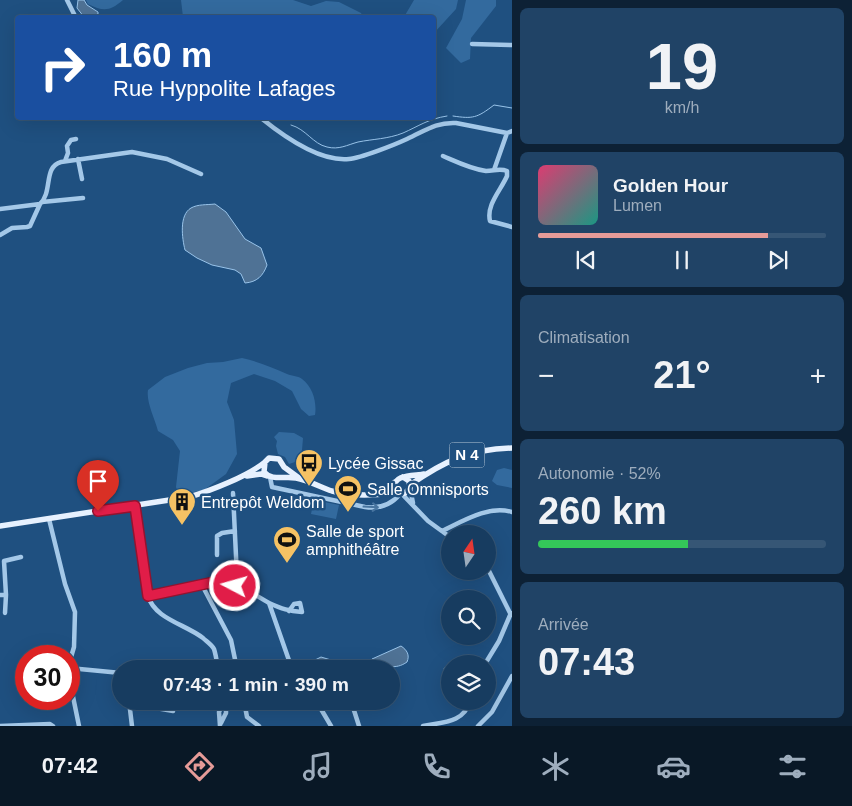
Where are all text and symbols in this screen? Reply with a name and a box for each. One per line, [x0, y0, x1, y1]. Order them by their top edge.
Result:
text: 19 [646, 30, 718, 103]
icon: right [30, 35, 95, 100]
text: 160 m [113, 35, 212, 74]
text: Rue Hyppolite Lafages [113, 76, 336, 101]
text: km/h [665, 99, 699, 116]
text: Golden Hour [613, 175, 728, 196]
text: Lumen [613, 197, 662, 214]
icon: previous [572, 246, 600, 274]
icon: pause [668, 246, 696, 274]
icon: next [764, 246, 792, 274]
text: Climatisation [538, 329, 630, 346]
text: 21° [653, 354, 711, 396]
text: − [538, 360, 554, 391]
text: + [810, 360, 826, 391]
road number: N 4 [450, 442, 484, 468]
bus stop icon: Lycée Gissac [294, 448, 324, 487]
place label: Lycée Gissac [328, 455, 423, 472]
pin [77, 460, 119, 511]
text: Autonomie · 52% [538, 465, 661, 482]
icon: arrive [84, 467, 112, 495]
sports icon: Salle Omnisports [333, 474, 363, 513]
place label: Salle Omnisports [367, 481, 489, 498]
building icon: Entrepôt Weldom [167, 487, 197, 526]
text: 260 km [538, 490, 667, 532]
place label: Entrepôt Weldom [201, 494, 324, 511]
one-way arrow [362, 502, 378, 511]
place label: Salle de sport amphithéâtre [306, 523, 404, 558]
sports icon: Salle de sport amphithéâtre [272, 525, 302, 564]
north arrow [441, 525, 496, 580]
map controls [441, 525, 496, 710]
position arrow [208, 559, 260, 611]
button: search [441, 590, 496, 645]
text: Arrivée [538, 616, 589, 633]
text: 07:43 [538, 641, 635, 683]
speed limit sign: 30 [15, 645, 80, 710]
button: layers [441, 655, 496, 710]
text: 07:43 · 1 min · 390 m [163, 674, 349, 695]
icon: directions [182, 749, 217, 784]
icon: music [300, 749, 335, 784]
icon: phone [419, 749, 454, 784]
icon: climate [538, 749, 573, 784]
icon: car [656, 749, 691, 784]
icon: filters [775, 749, 810, 784]
text: 07:42 [42, 753, 98, 778]

